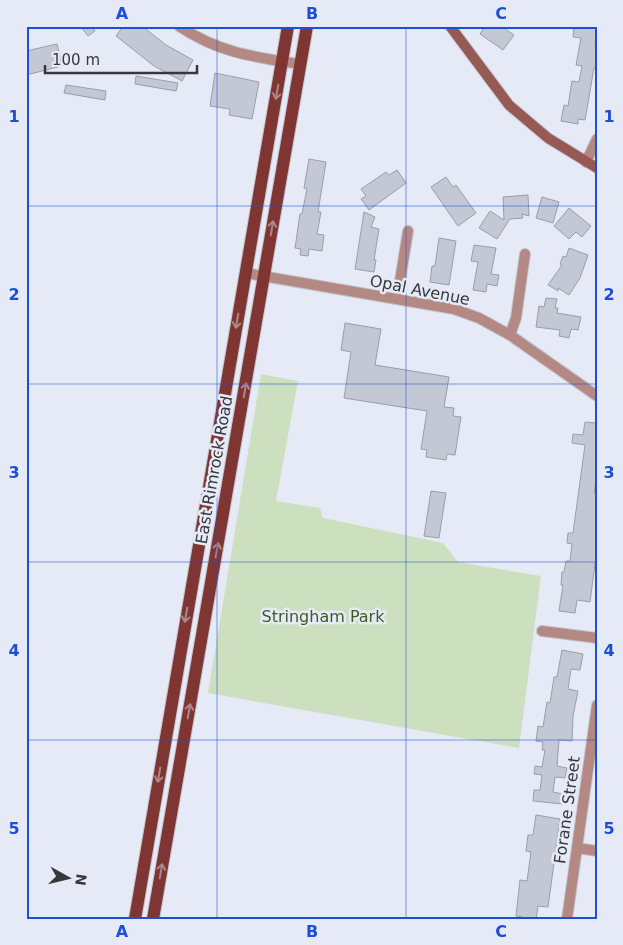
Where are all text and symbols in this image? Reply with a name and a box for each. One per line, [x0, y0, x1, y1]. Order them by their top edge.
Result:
text: A [116, 4, 129, 23]
text: B [306, 4, 318, 23]
text: C [495, 4, 507, 23]
scale bar [45, 42, 198, 74]
text: 100 m [52, 51, 100, 69]
one-way arrow [271, 83, 281, 99]
text: 1 [8, 107, 20, 126]
text: 1 [603, 107, 615, 126]
one-way arrow [268, 220, 278, 236]
street label: Opal Avenue [368, 271, 472, 309]
text: 2 [8, 285, 20, 304]
text: 2 [603, 285, 615, 304]
one-way arrow [231, 312, 241, 328]
one-way arrow [240, 383, 250, 399]
street label: East Rimrock Road [192, 394, 236, 546]
text: 3 [8, 463, 20, 482]
text: 3 [603, 463, 615, 482]
one-way arrow [212, 543, 222, 559]
one-way arrow [181, 606, 191, 622]
park label: Stringham Park [262, 607, 385, 626]
text: 4 [8, 641, 20, 660]
text: 4 [603, 641, 615, 660]
one-way arrow [185, 703, 195, 719]
street label: Forane Street [550, 755, 584, 865]
one-way arrow [154, 766, 164, 782]
text: 5 [8, 819, 20, 838]
text: 5 [603, 819, 615, 838]
north arrow [42, 852, 92, 902]
one-way arrow [157, 863, 167, 879]
text: N [72, 873, 90, 887]
text: A [116, 922, 129, 941]
text: B [306, 922, 318, 941]
text: C [495, 922, 507, 941]

